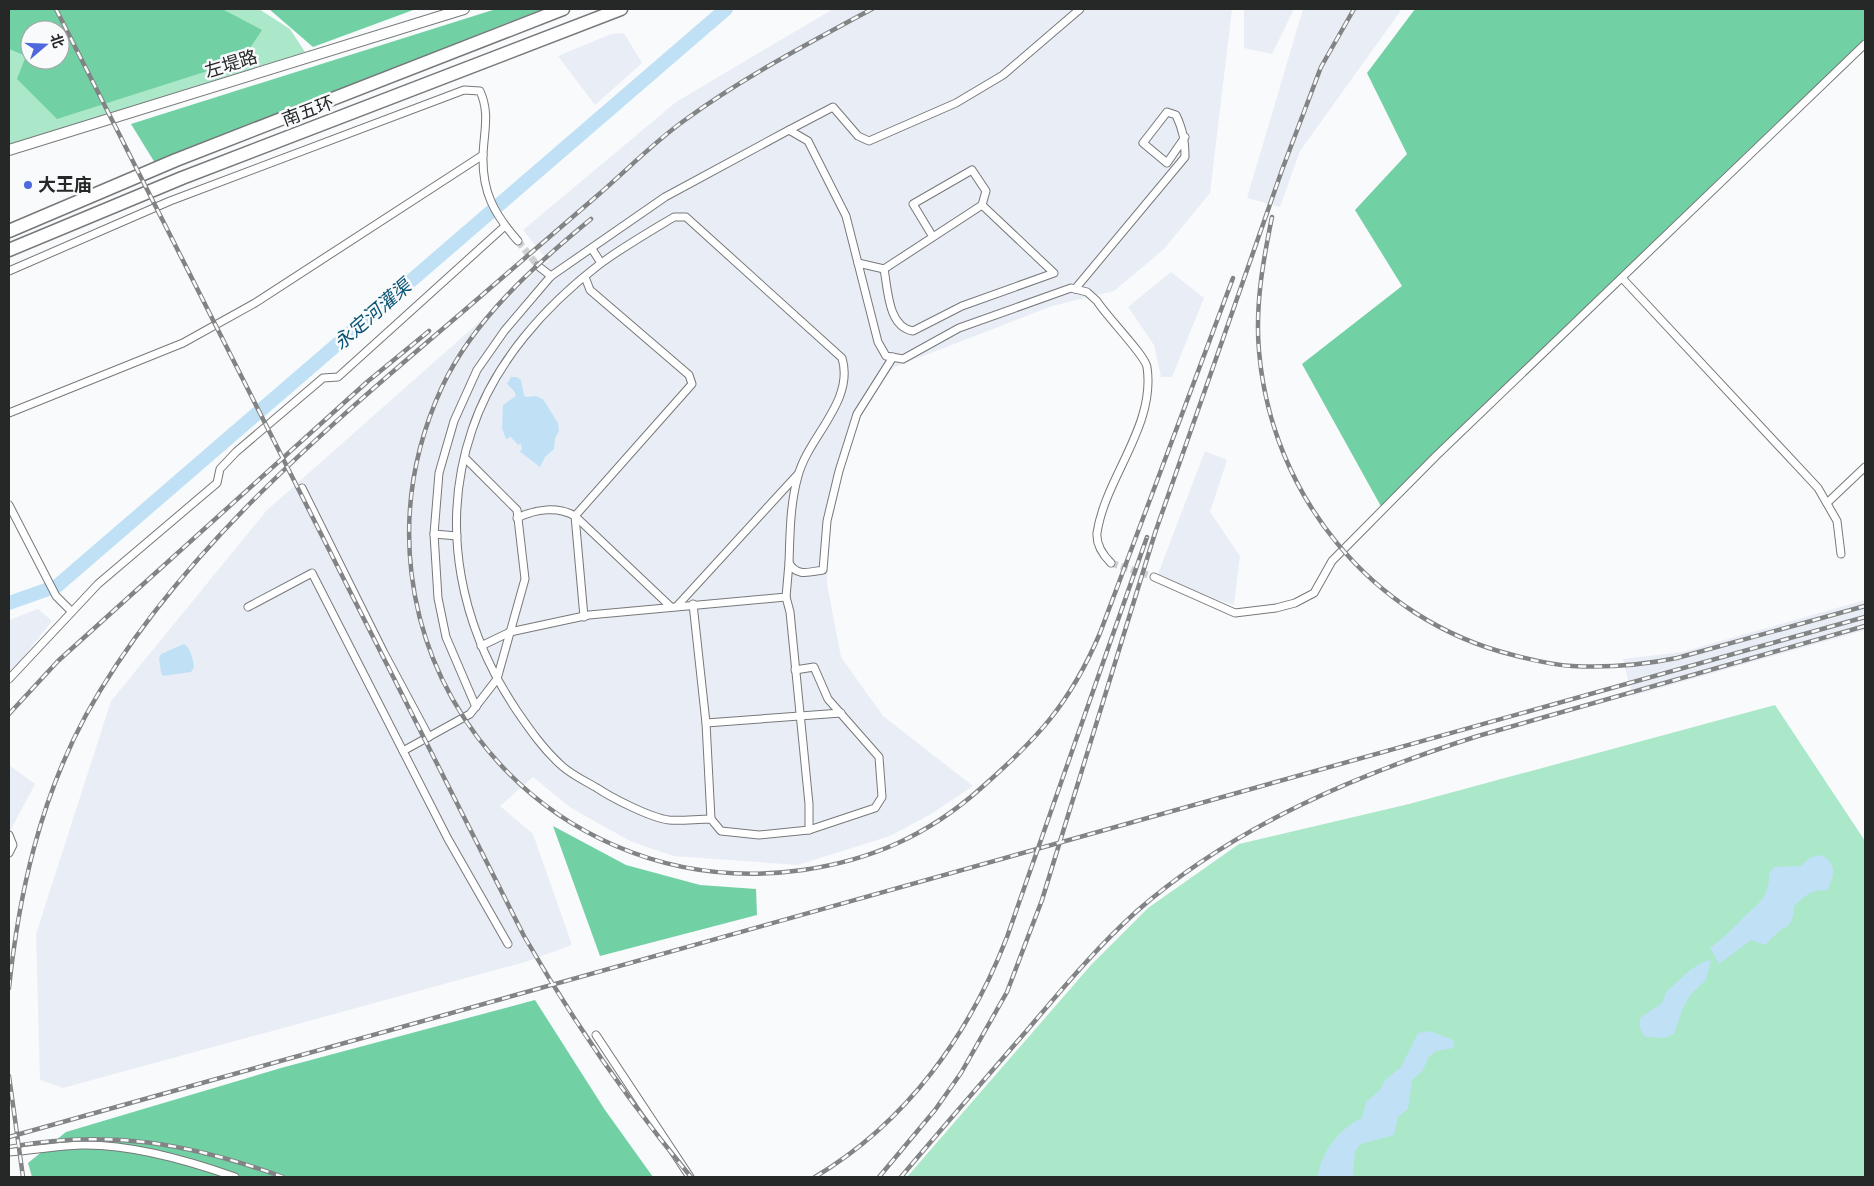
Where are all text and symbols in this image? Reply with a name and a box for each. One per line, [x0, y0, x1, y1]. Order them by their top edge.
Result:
north arrow [20, 20, 70, 70]
text: 北 [46, 31, 70, 51]
street label: 左堤路 [201, 43, 261, 84]
street label: 南五环 [278, 88, 338, 133]
place label: 大王庙 [38, 171, 92, 198]
marker: 大王庙 [22, 179, 34, 191]
water label: 永定河灌渠 [326, 270, 419, 356]

